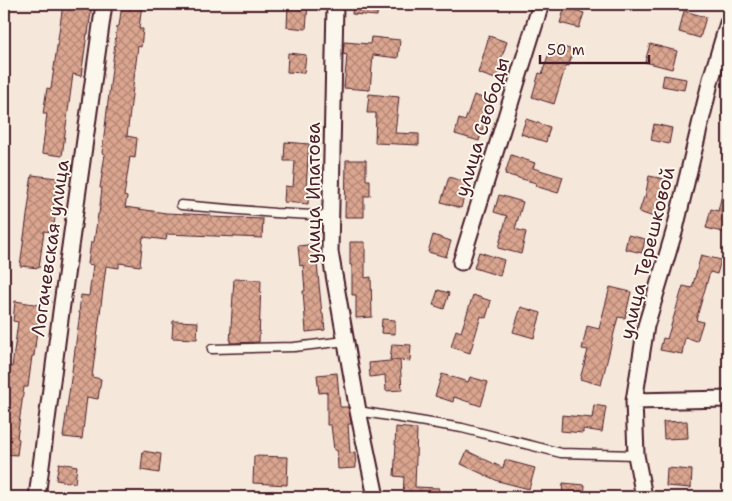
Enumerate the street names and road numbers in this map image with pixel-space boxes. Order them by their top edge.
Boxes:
street label: улица Свободы [449,54,515,200]
street label: улица Ипатова [301,122,326,264]
street label: Логачевская улица [25,158,75,338]
street label: улица Терешковой [613,164,681,342]

